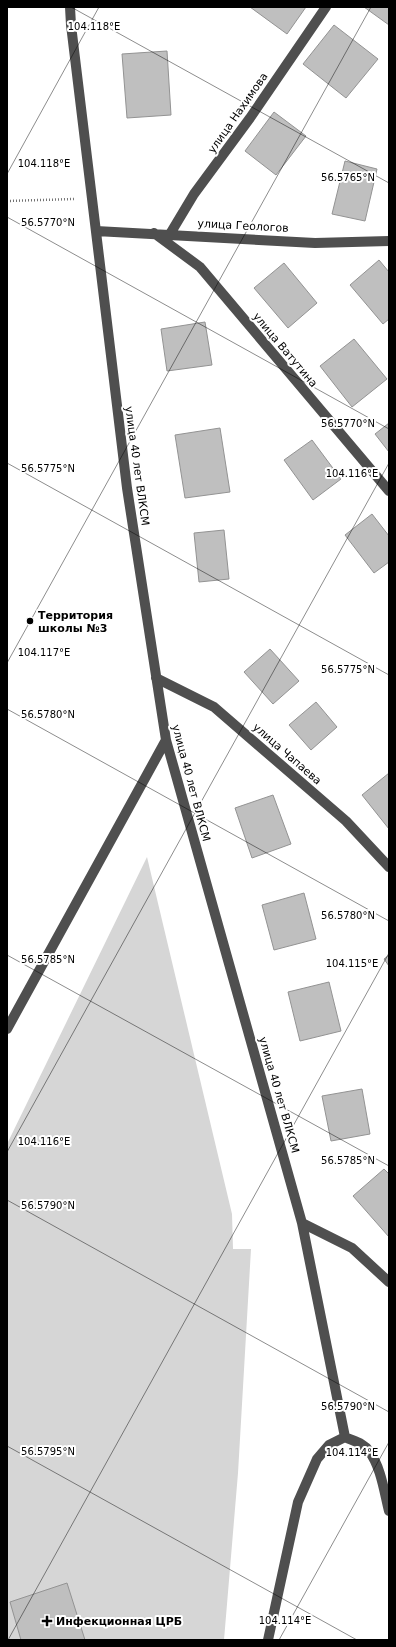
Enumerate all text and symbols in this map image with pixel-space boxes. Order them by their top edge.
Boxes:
text: 104.118°E [68,21,120,32]
street label: улица Нахимова [205,70,271,156]
text: 104.118°E [18,158,70,169]
text: 56.5765°N [321,172,375,183]
text: 56.5770°N [21,217,75,228]
street label: улица Геологов [197,217,289,235]
street label: улица Ватутина [250,310,320,390]
street label: улица 40 лет ВЛКСМ [122,405,152,527]
text: 56.5770°N [321,418,375,429]
text: 56.5775°N [21,463,75,474]
text: 104.116°E [326,468,378,479]
place label: Территория школы №3 [38,609,113,635]
marker: Территория школы №3 [25,616,35,626]
text: 104.117°E [18,647,70,658]
text: 56.5775°N [321,664,375,675]
text: 56.5780°N [21,709,75,720]
street label: улица Чапаева [250,721,324,787]
street label: улица 40 лет ВЛКСМ [169,723,213,843]
text: 56.5780°N [321,910,375,921]
text: 56.5785°N [21,954,75,965]
text: 104.115°E [326,958,378,969]
street label: улица 40 лет ВЛКСМ [256,1035,302,1155]
text: 104.116°E [18,1136,70,1147]
text: 56.5785°N [321,1155,375,1166]
text: 56.5790°N [21,1200,75,1211]
text: 56.5790°N [321,1401,375,1412]
text: 56.5795°N [21,1446,75,1457]
text: 104.114°E [326,1447,378,1458]
marker: Инфекционная ЦРБ [41,1615,53,1627]
place label: Инфекционная ЦРБ [56,1615,182,1628]
text: 104.114°E [259,1615,311,1626]

